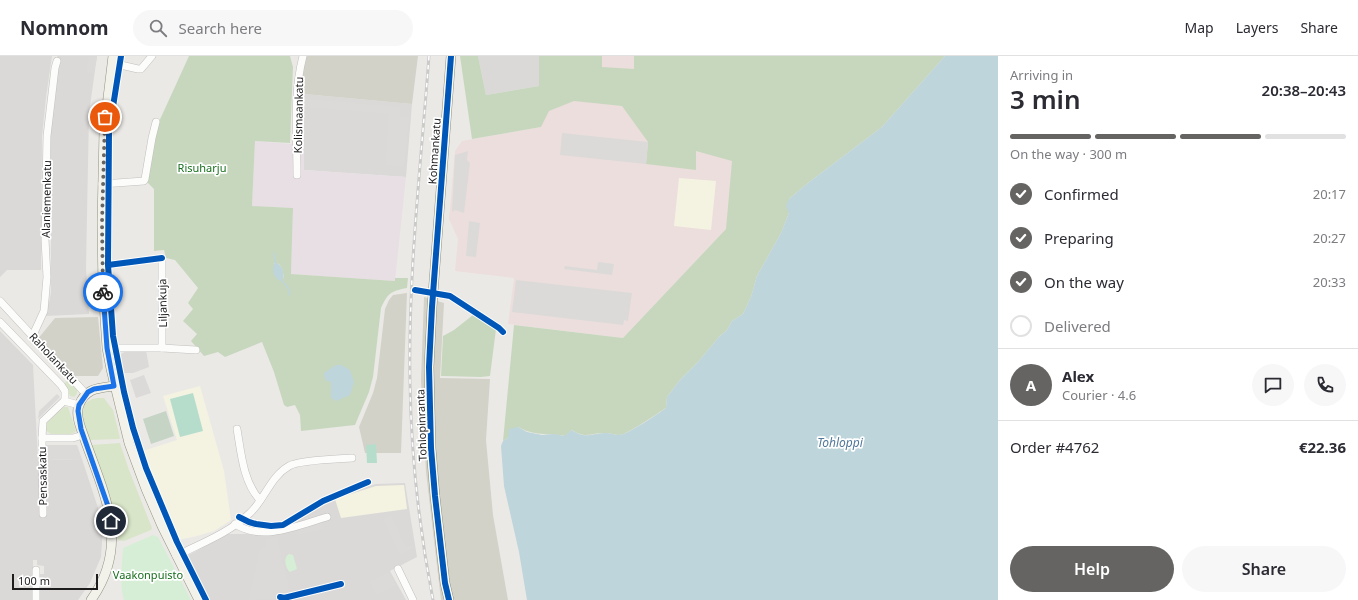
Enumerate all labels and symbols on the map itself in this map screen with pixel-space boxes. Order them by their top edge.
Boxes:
street label: Kolismaankatu [290,77,306,153]
pin [88,100,122,134]
street label: Kohmankatu [424,117,444,185]
street label: Alaniemenkatu [38,160,54,238]
park label: Risuharju [178,160,226,175]
courier [83,272,123,312]
street label: Liljankuja [154,278,170,328]
street label: Raholankatu [26,329,82,387]
street label: Tohlopinranta [412,389,430,461]
water label: Tohloppi [817,434,864,451]
street label: Pensaskatu [34,446,50,506]
pin [94,504,128,538]
park label: Vaakonpuisto [113,567,184,582]
scale bar [12,572,98,591]

